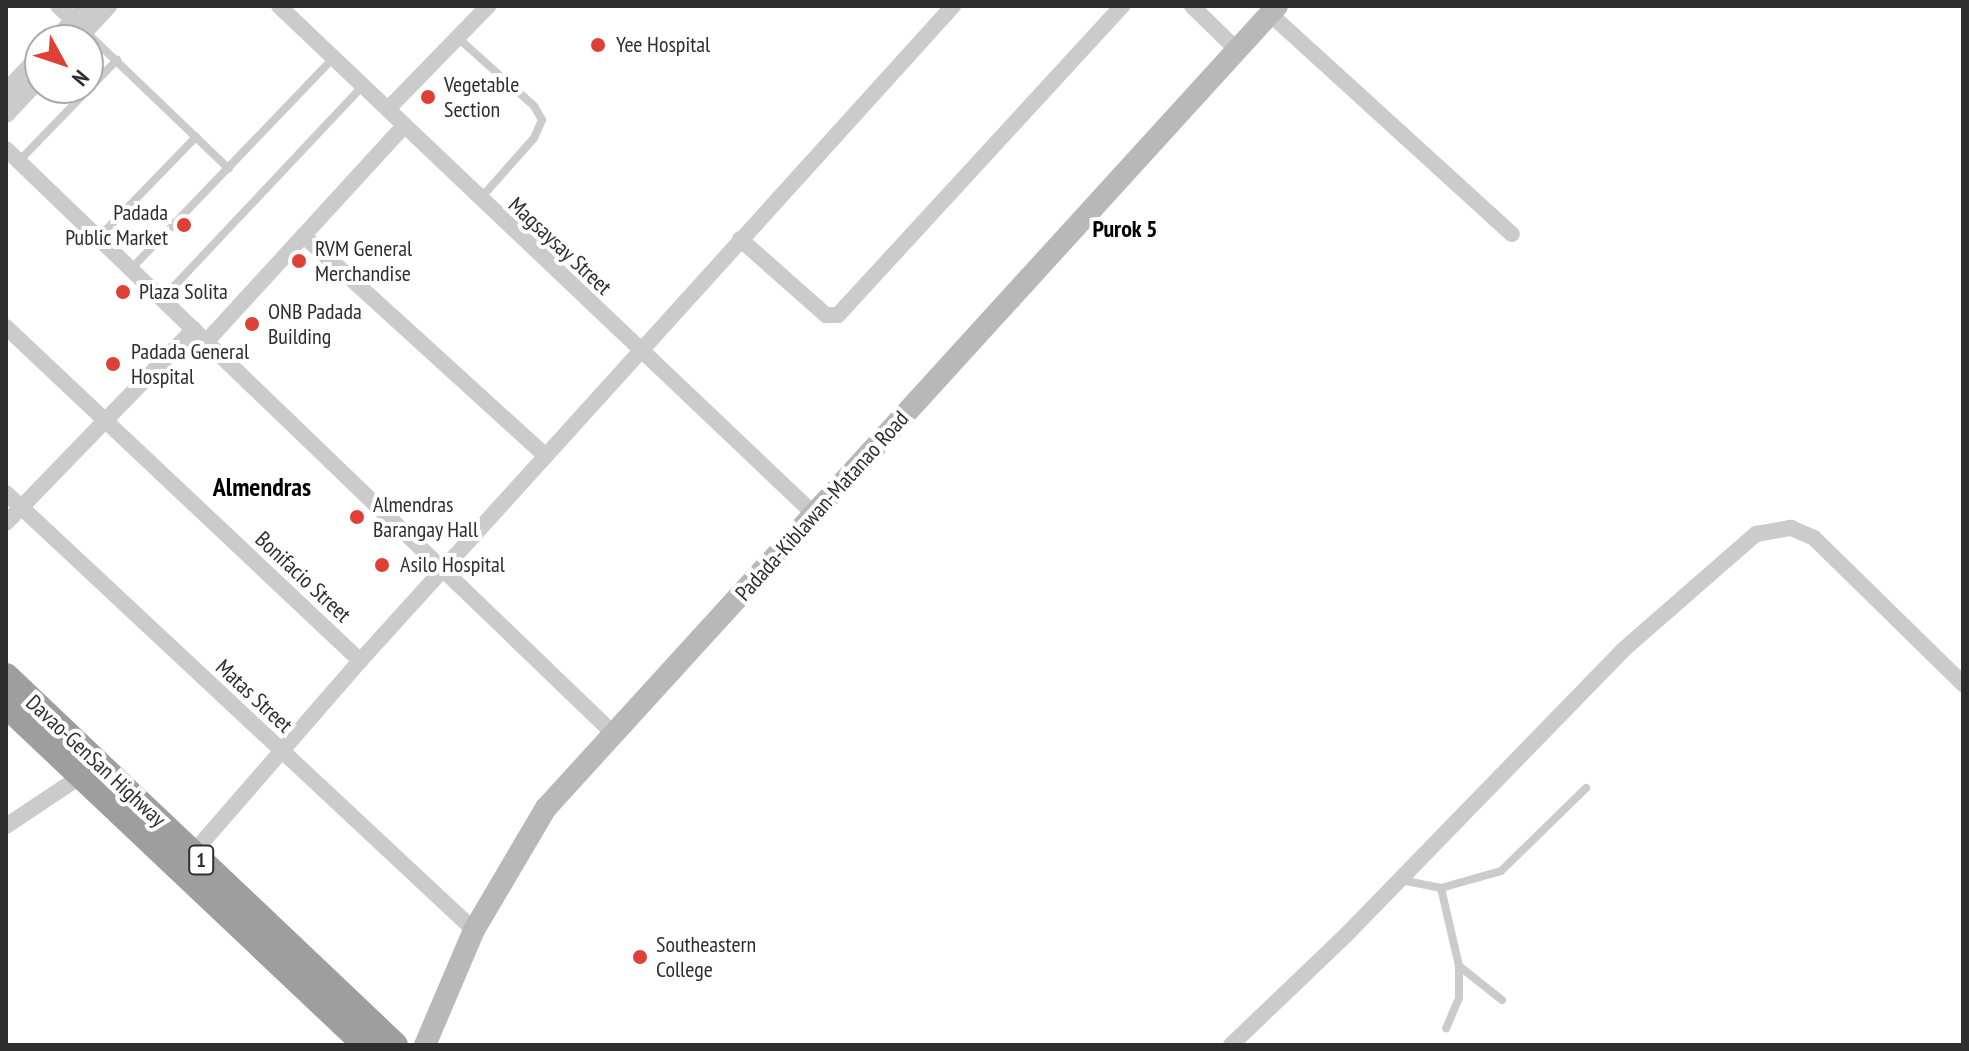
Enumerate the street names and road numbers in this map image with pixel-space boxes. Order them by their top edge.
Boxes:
street label: Magsaysay Street [503,191,617,301]
street label: Padada-Kiblawan-Matanao Road [730,406,914,606]
street label: Bonifacio Street [250,526,356,628]
street label: Matas Street [210,654,298,738]
street label: Davao-GenSan Highway [21,689,171,833]
road number: 1 [187,844,215,876]

